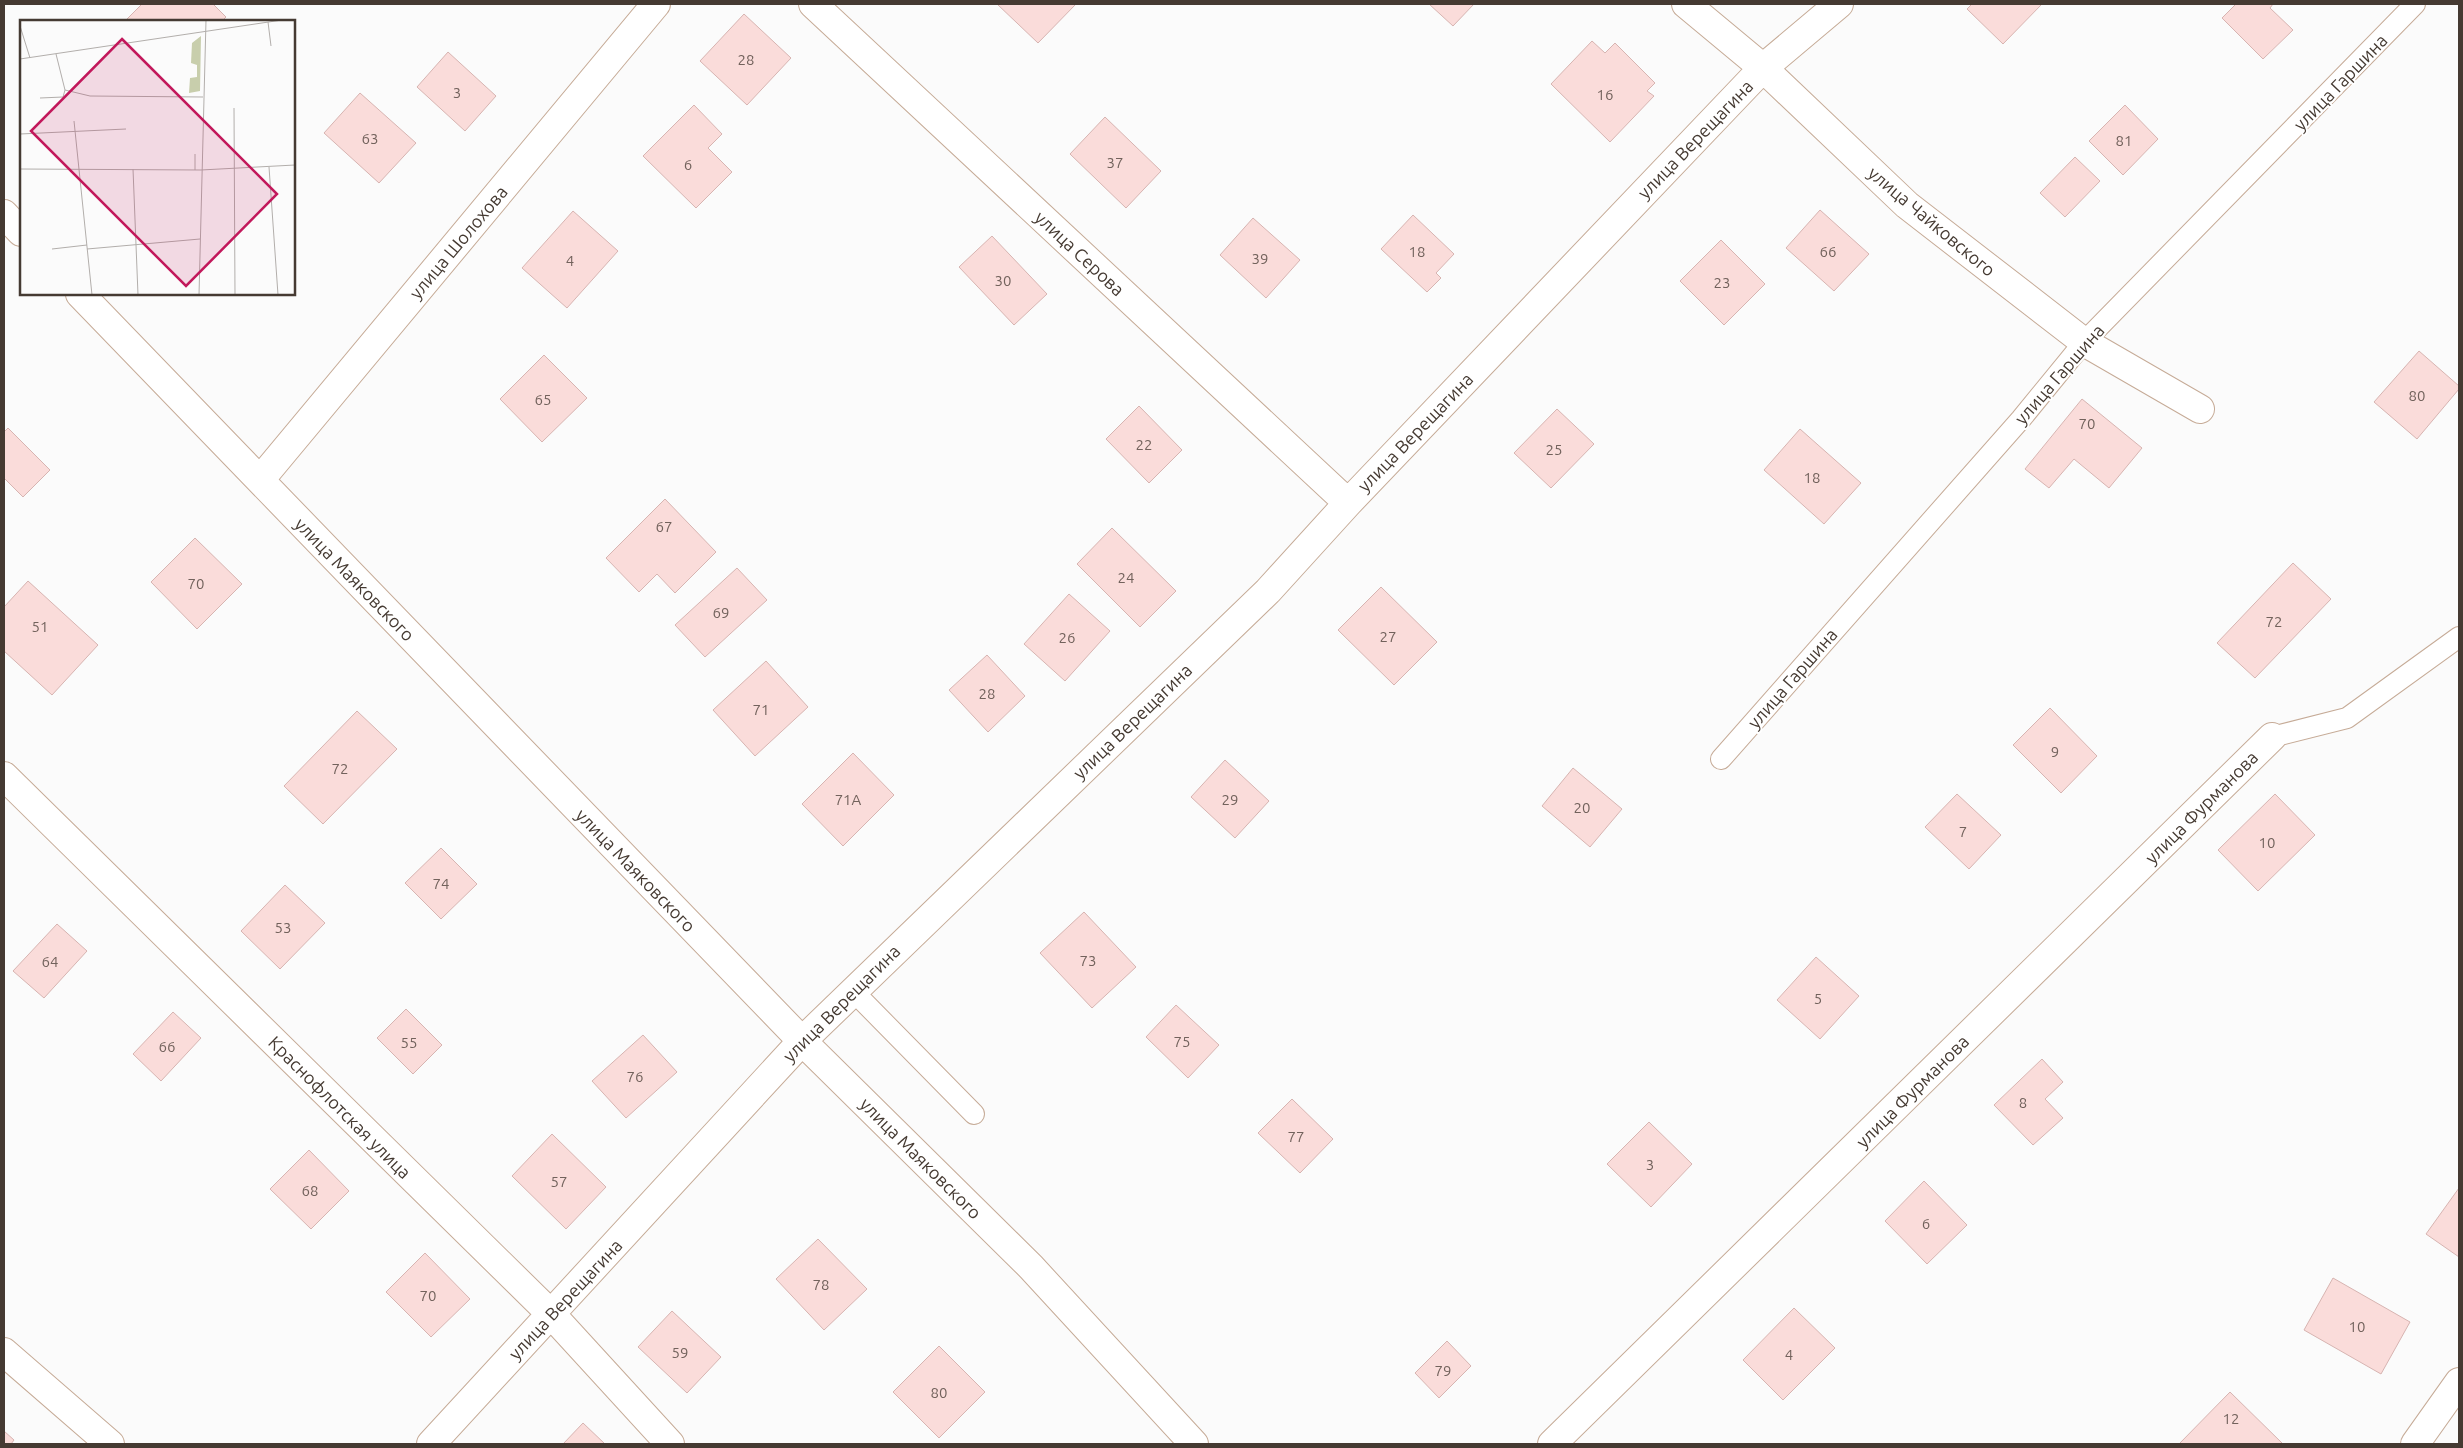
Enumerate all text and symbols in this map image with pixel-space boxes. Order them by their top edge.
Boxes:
inset map [20,20,295,295]
street label: улица Гаршина [2289,30,2391,134]
house number: 28 [738,51,754,68]
street label: улица Верещагина [1633,76,1757,202]
house number: 3 [453,84,461,101]
house number: 16 [1597,86,1613,103]
house number: 63 [362,130,378,147]
house number: 81 [2116,132,2132,149]
house number: 37 [1107,154,1123,171]
house number: 6 [684,156,692,173]
street label: улица Чайковского [1865,162,1999,280]
street label: улица Шолохова [405,182,511,302]
street label: улица Серова [1031,207,1129,299]
house number: 18 [1409,243,1425,260]
house number: 66 [1820,243,1836,260]
house number: 39 [1252,250,1268,267]
house number: 4 [566,252,574,269]
house number: 30 [995,272,1011,289]
house number: 23 [1714,274,1730,291]
street label: улица Гаршина [2010,320,2108,428]
street label: улица Верещагина [1353,369,1477,495]
house number: 80 [2409,387,2425,404]
house number: 65 [535,391,551,408]
house number: 70 [2079,415,2095,432]
house number: 22 [1136,436,1152,453]
house number: 25 [1546,441,1562,458]
house number: 18 [1804,469,1820,486]
street label: улица Маяковского [291,513,419,645]
house number: 67 [656,518,672,535]
house number: 24 [1118,569,1134,586]
house number: 70 [188,575,204,592]
house number: 69 [713,604,729,621]
house number: 72 [2266,613,2282,630]
house number: 51 [32,618,48,635]
street label: улица Гаршина [1743,624,1841,732]
house number: 27 [1380,628,1396,645]
house number: 26 [1059,629,1075,646]
street label: улица Верещагина [1069,659,1195,783]
house number: 28 [979,685,995,702]
house number: 71 [753,701,769,718]
house number: 9 [2051,743,2059,760]
street label: улица Фурманова [2141,747,2261,867]
house number: 72 [332,760,348,777]
house number: 71А [835,791,862,808]
house number: 29 [1222,791,1238,808]
house number: 20 [1574,799,1590,816]
street label: улица Маяковского [572,804,700,936]
house number: 7 [1959,823,1967,840]
house number: 10 [2259,834,2275,851]
house number: 74 [433,875,449,892]
house number: 53 [275,919,291,936]
street label: улица Верещагина [778,940,904,1066]
house number: 73 [1080,952,1096,969]
house number: 64 [42,953,58,970]
house number: 5 [1814,990,1822,1007]
street label: улица Фурманова [1852,1031,1972,1151]
street label: Краснофлотская улица [265,1032,415,1182]
house number: 75 [1174,1033,1190,1050]
house number: 55 [401,1034,417,1051]
house number: 66 [159,1038,175,1055]
house number: 76 [627,1068,643,1085]
street label: улица Маяковского [856,1093,986,1223]
house number: 8 [2019,1094,2027,1111]
house number: 77 [1288,1128,1304,1145]
house number: 3 [1646,1156,1654,1173]
house number: 57 [551,1173,567,1190]
house number: 68 [302,1182,318,1199]
house number: 6 [1922,1215,1930,1232]
street label: улица Верещагина [504,1235,626,1363]
house number: 78 [813,1276,829,1293]
house number: 70 [420,1287,436,1304]
house number: 10 [2349,1318,2365,1335]
house number: 59 [672,1344,688,1361]
house number: 4 [1785,1346,1793,1363]
house number: 79 [1435,1362,1451,1379]
house number: 80 [931,1384,947,1401]
house number: 12 [2223,1410,2239,1427]

